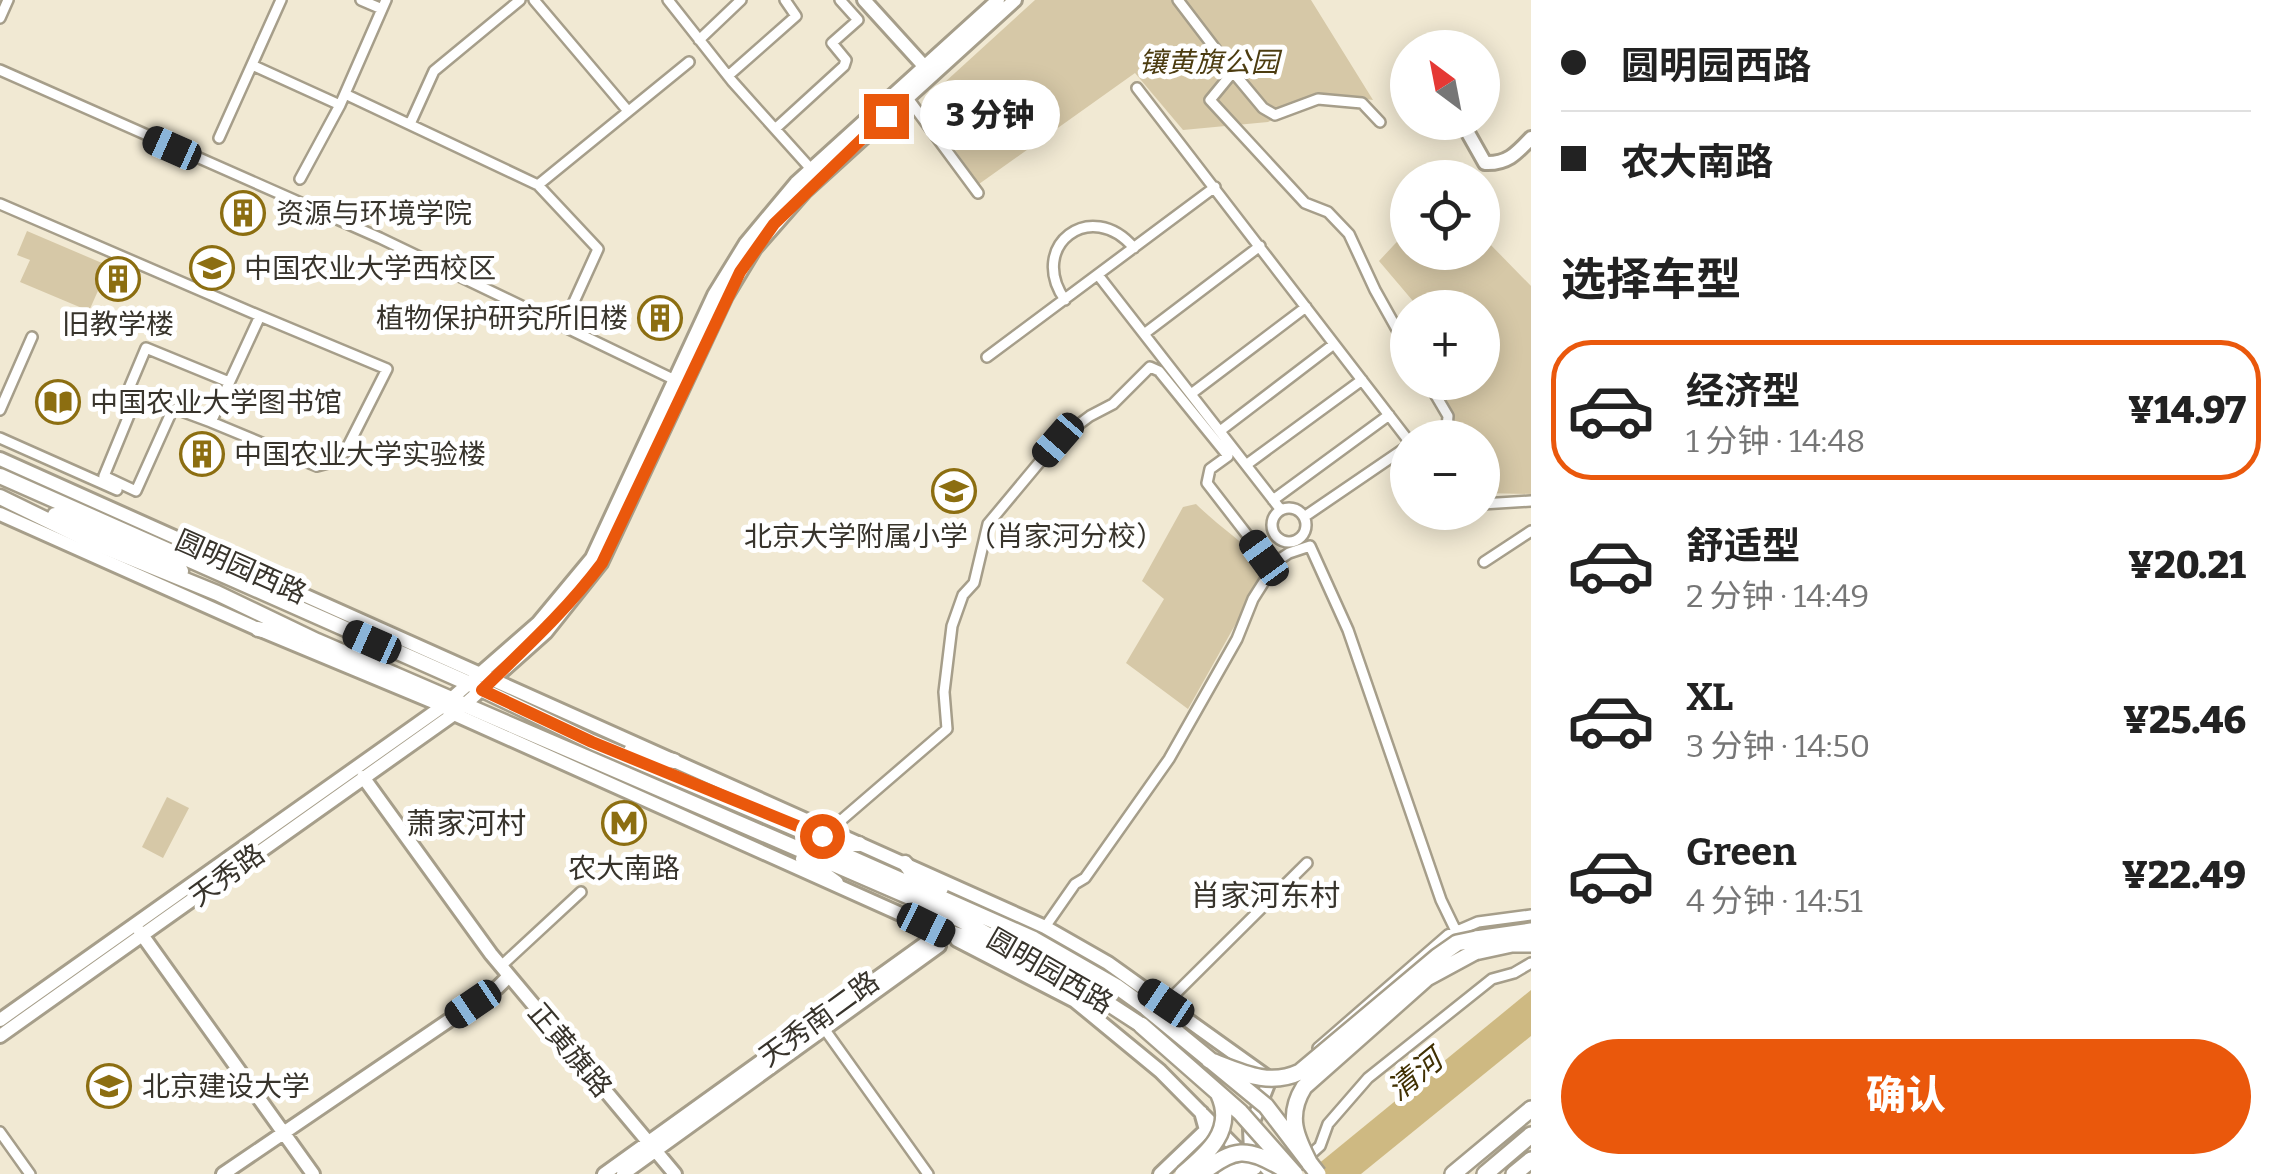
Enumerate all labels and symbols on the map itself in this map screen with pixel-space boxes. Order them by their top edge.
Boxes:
north arrow [1390,30,1500,140]
park label: 镶黄旗公园 [1139,46,1283,79]
callout: 3 分钟 [921,81,1061,151]
route end [864,94,909,139]
car [138,122,206,174]
building icon: 资源与环境学院 [220,190,266,236]
place label: 资源与环境学院 [276,197,472,230]
school or university icon: 中国农业大学西校区 [189,245,235,291]
place label: 中国农业大学西校区 [244,252,496,285]
building icon: 旧教学楼 [95,256,141,302]
building icon: 植物保护研究所旧楼 [637,295,683,341]
place label: 植物保护研究所旧楼 [376,302,628,335]
place label: 旧教学楼 [62,308,174,341]
library icon: 中国农业大学图书馆 [35,379,81,425]
place label: 中国农业大学图书馆 [90,386,342,419]
car [1027,408,1089,472]
building icon: 中国农业大学实验楼 [179,431,225,477]
place label: 中国农业大学实验楼 [234,438,486,471]
school or university icon: 北京大学附属小学（肖家河分校） [931,468,977,514]
place label: 北京大学附属小学（肖家河分校） [744,520,1164,553]
street label: 圆明园西路 [170,523,312,611]
car [1234,525,1294,591]
car [338,616,406,668]
metro station icon: 农大南路 [601,800,647,846]
district label: 萧家河村 [406,806,526,842]
route start [800,814,845,859]
street label: 天秀路 [183,837,271,913]
place label: 农大南路 [568,852,680,885]
district label: 肖家河东村 [1190,878,1340,914]
car [892,898,960,952]
street label: 圆明园西路 [981,922,1119,1020]
street label: 天秀南二路 [753,965,885,1073]
car [1133,974,1199,1032]
car [440,975,506,1033]
street label: 正黄旗路 [521,996,619,1104]
water label: 清河 [1380,1039,1454,1108]
school or university icon: 北京建设大学 [86,1063,132,1109]
place label: 北京建设大学 [142,1070,310,1103]

